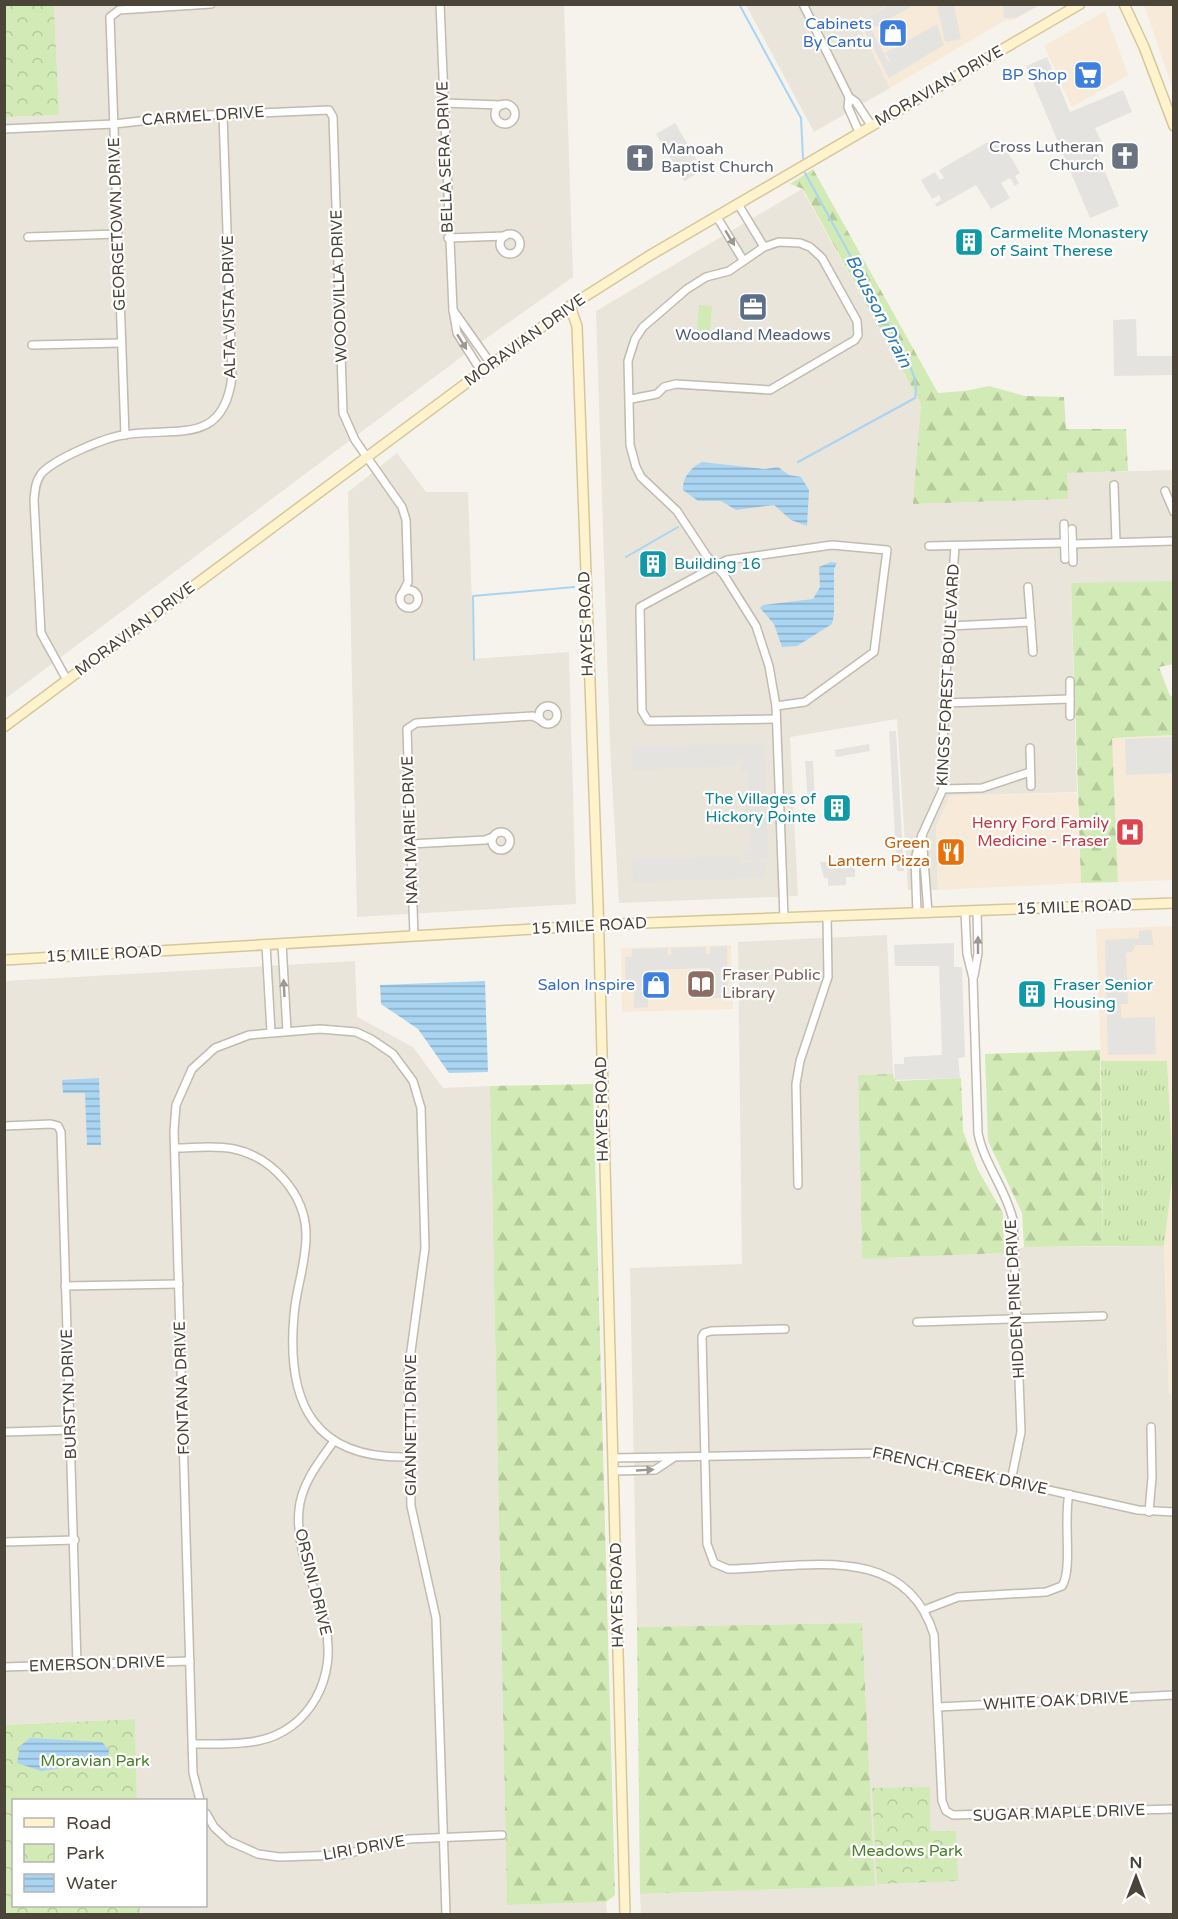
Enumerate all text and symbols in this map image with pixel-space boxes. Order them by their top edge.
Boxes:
place label: Cabinets By Cantu [803,14,872,52]
shop icon: Cabinets By Cantu [877,17,909,49]
street label: MORAVIAN DRIVE [871,41,1007,131]
supermarket icon: BP Shop [1072,59,1104,91]
place label: BP Shop [1002,65,1067,85]
street label: BELLA SERA DRIVE [432,81,458,233]
street label: CARMEL DRIVE [141,102,265,130]
street label: GEORGETOWN DRIVE [104,137,130,311]
place label: Cross Lutheran Church [989,137,1104,175]
place label: Manoah Baptist Church [661,139,774,177]
church icon: Cross Lutheran Church [1109,140,1141,172]
church icon: Manoah Baptist Church [624,142,656,174]
street label: WOODVILLA DRIVE [326,209,352,363]
place label: Carmelite Monastery of Saint Therese [990,223,1149,261]
building icon: Carmelite Monastery of Saint Therese [953,226,985,258]
one-way arrow [725,230,736,246]
street label: ALTA VISTA DRIVE [218,235,240,379]
water label: Bousson Drain [841,251,917,372]
street label: MORAVIAN DRIVE [460,289,590,391]
office icon: Woodland Meadows [737,291,769,323]
place label: Woodland Meadows [675,325,831,345]
one-way arrow [457,334,468,350]
building icon: Building 16 [637,548,669,580]
place label: Building 16 [674,554,761,574]
street label: KINGS FOREST BOULEVARD [932,563,964,787]
street label: HAYES ROAD [574,571,598,677]
street label: MORAVIAN DRIVE [71,577,199,681]
street label: NAN MARIE DRIVE [397,755,423,905]
place label: The Villages of Hickory Pointe [705,789,817,827]
building icon: The Villages of Hickory Pointe [821,792,853,824]
place label: Henry Ford Family Medicine - Fraser [972,813,1110,851]
hospital icon: Henry Ford Family Medicine - Fraser [1114,816,1146,848]
place label: Green Lantern Pizza [828,833,930,871]
restaurant icon: Green Lantern Pizza [935,836,967,868]
street label: 15 MILE ROAD [1016,895,1132,919]
street label: 15 MILE ROAD [531,913,647,939]
one-way arrow [973,935,983,954]
street label: 15 MILE ROAD [46,941,162,967]
place label: Fraser Public Library [722,965,820,1003]
library icon: Fraser Public Library [685,968,717,1000]
shop icon: Salon Inspire [640,969,672,1001]
place label: Salon Inspire [538,975,635,995]
place label: Fraser Senior Housing [1053,975,1154,1013]
one-way arrow [280,978,289,997]
building icon: Fraser Senior Housing [1016,978,1048,1010]
street label: HAYES ROAD [591,1056,613,1162]
street label: HIDDEN PINE DRIVE [1001,1219,1029,1379]
street label: FONTANA DRIVE [170,1321,194,1455]
street label: BURSTYN DRIVE [57,1328,81,1460]
street label: GIANNETTI DRIVE [401,1354,421,1496]
street label: FRENCH CREEK DRIVE [871,1443,1049,1499]
one-way arrow [636,1465,655,1474]
street label: ORSINI DRIVE [290,1526,336,1638]
street label: HAYES ROAD [606,1542,628,1648]
street label: EMERSON DRIVE [28,1652,166,1676]
street label: WHITE OAK DRIVE [983,1687,1129,1715]
park label: Moravian Park [40,1751,150,1771]
legend [12,1799,207,1907]
street label: SUGAR MAPLE DRIVE [972,1800,1146,1826]
text: Road [66,1812,111,1834]
street label: LIRI DRIVE [321,1831,407,1865]
park label: Meadows Park [851,1841,963,1861]
text: Park [66,1842,105,1864]
north arrow [1106,1847,1166,1907]
text: N [1130,1853,1142,1873]
text: Water [66,1872,117,1894]

